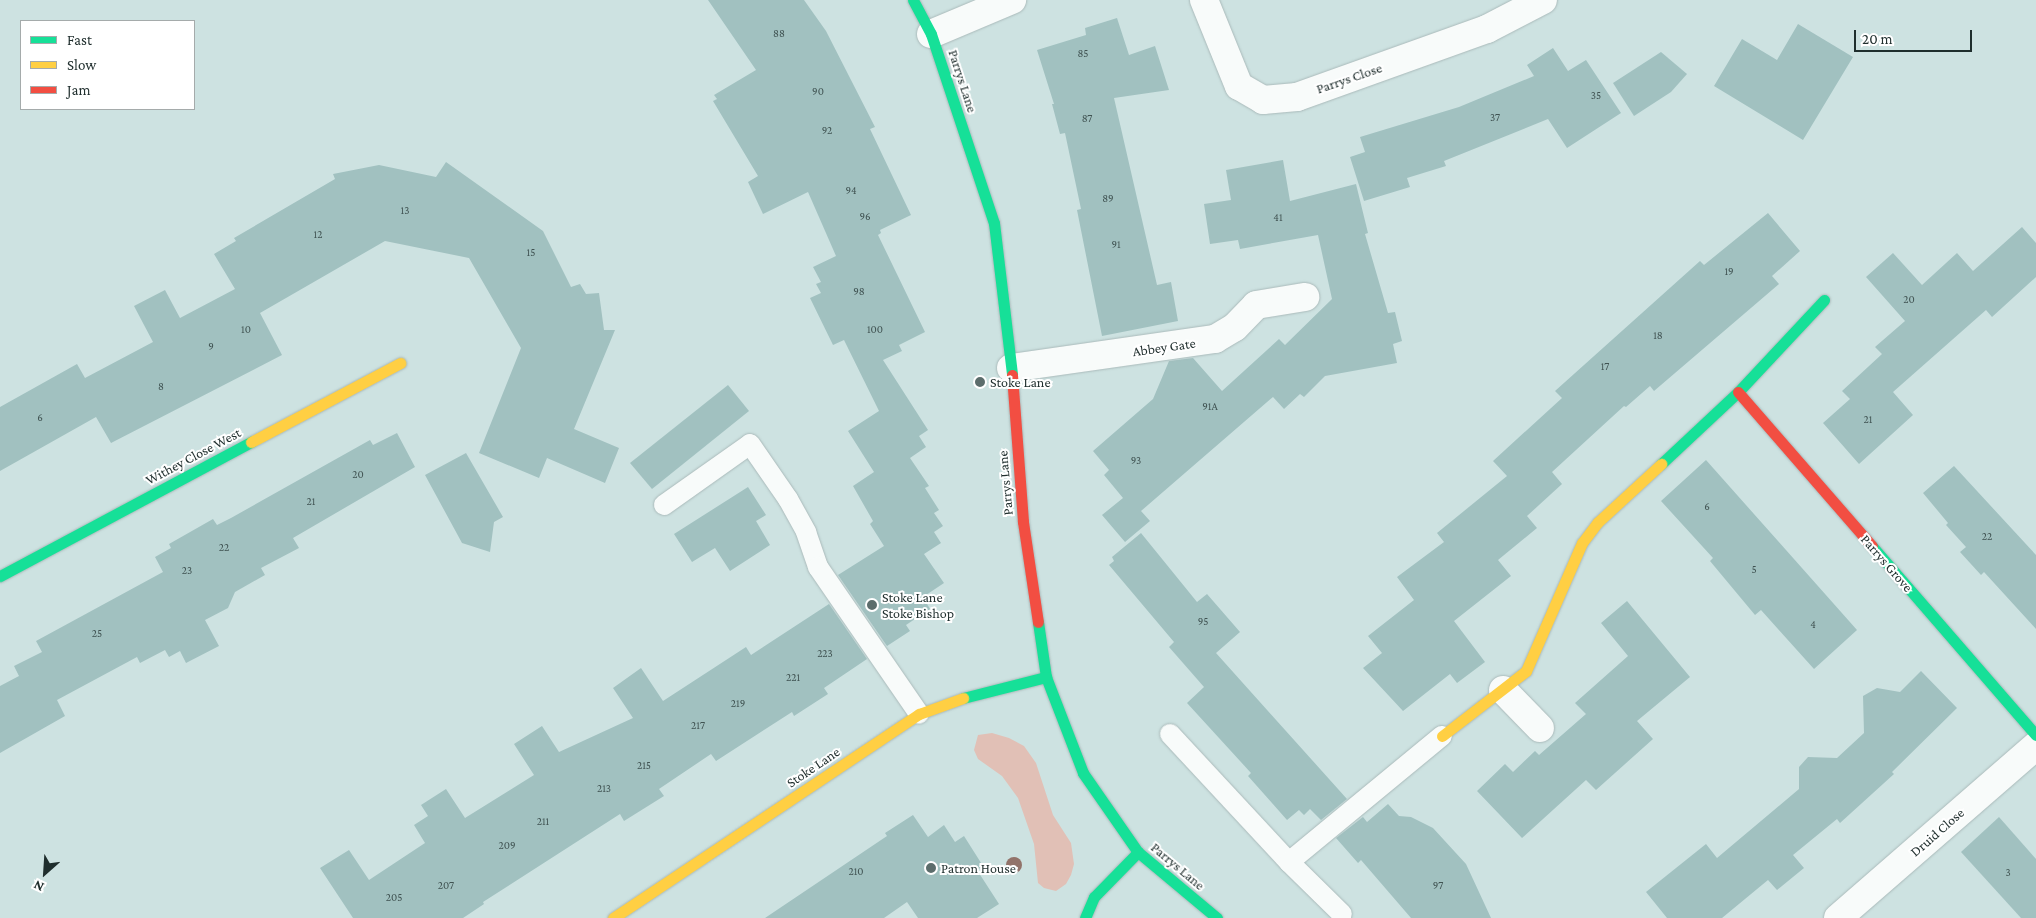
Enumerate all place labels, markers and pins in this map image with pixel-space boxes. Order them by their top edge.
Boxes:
place label: Stoke Lane [990,374,1051,390]
marker: Stoke Lane [974,376,986,388]
place label: Stoke Lane Stoke Bishop [882,589,954,622]
marker: Stoke Lane Stoke Bishop [866,599,878,611]
place label: Patron House [941,860,1016,876]
marker: Patron House [925,862,937,874]

